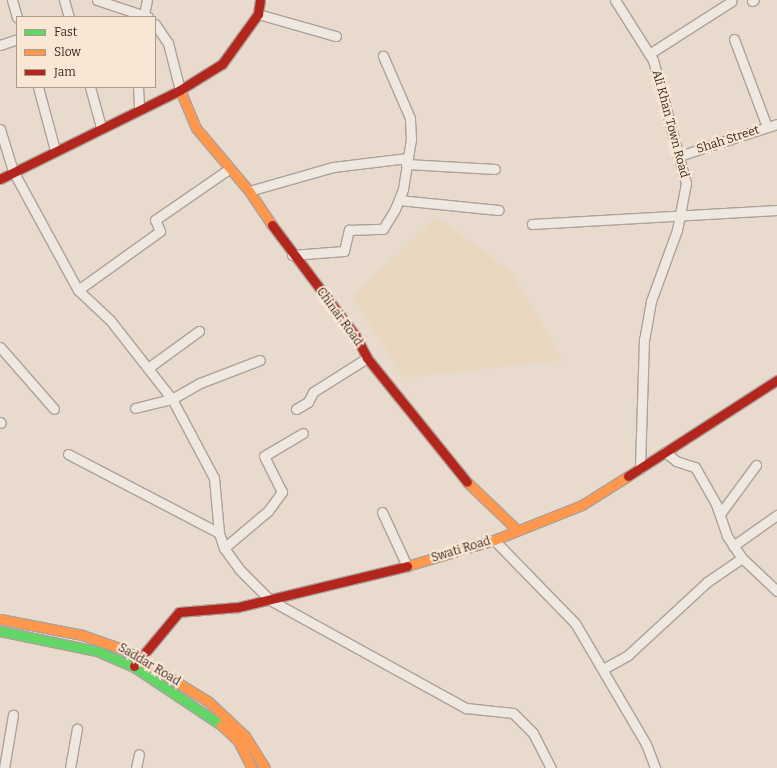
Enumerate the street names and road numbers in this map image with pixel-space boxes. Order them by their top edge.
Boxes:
street label: Ali Khan Town Road [649,68,691,180]
street label: Shah Street [695,123,761,157]
street label: Chinar Road [313,285,365,349]
street label: Swati Road [430,534,492,566]
street label: Saddar Road [115,641,183,689]

